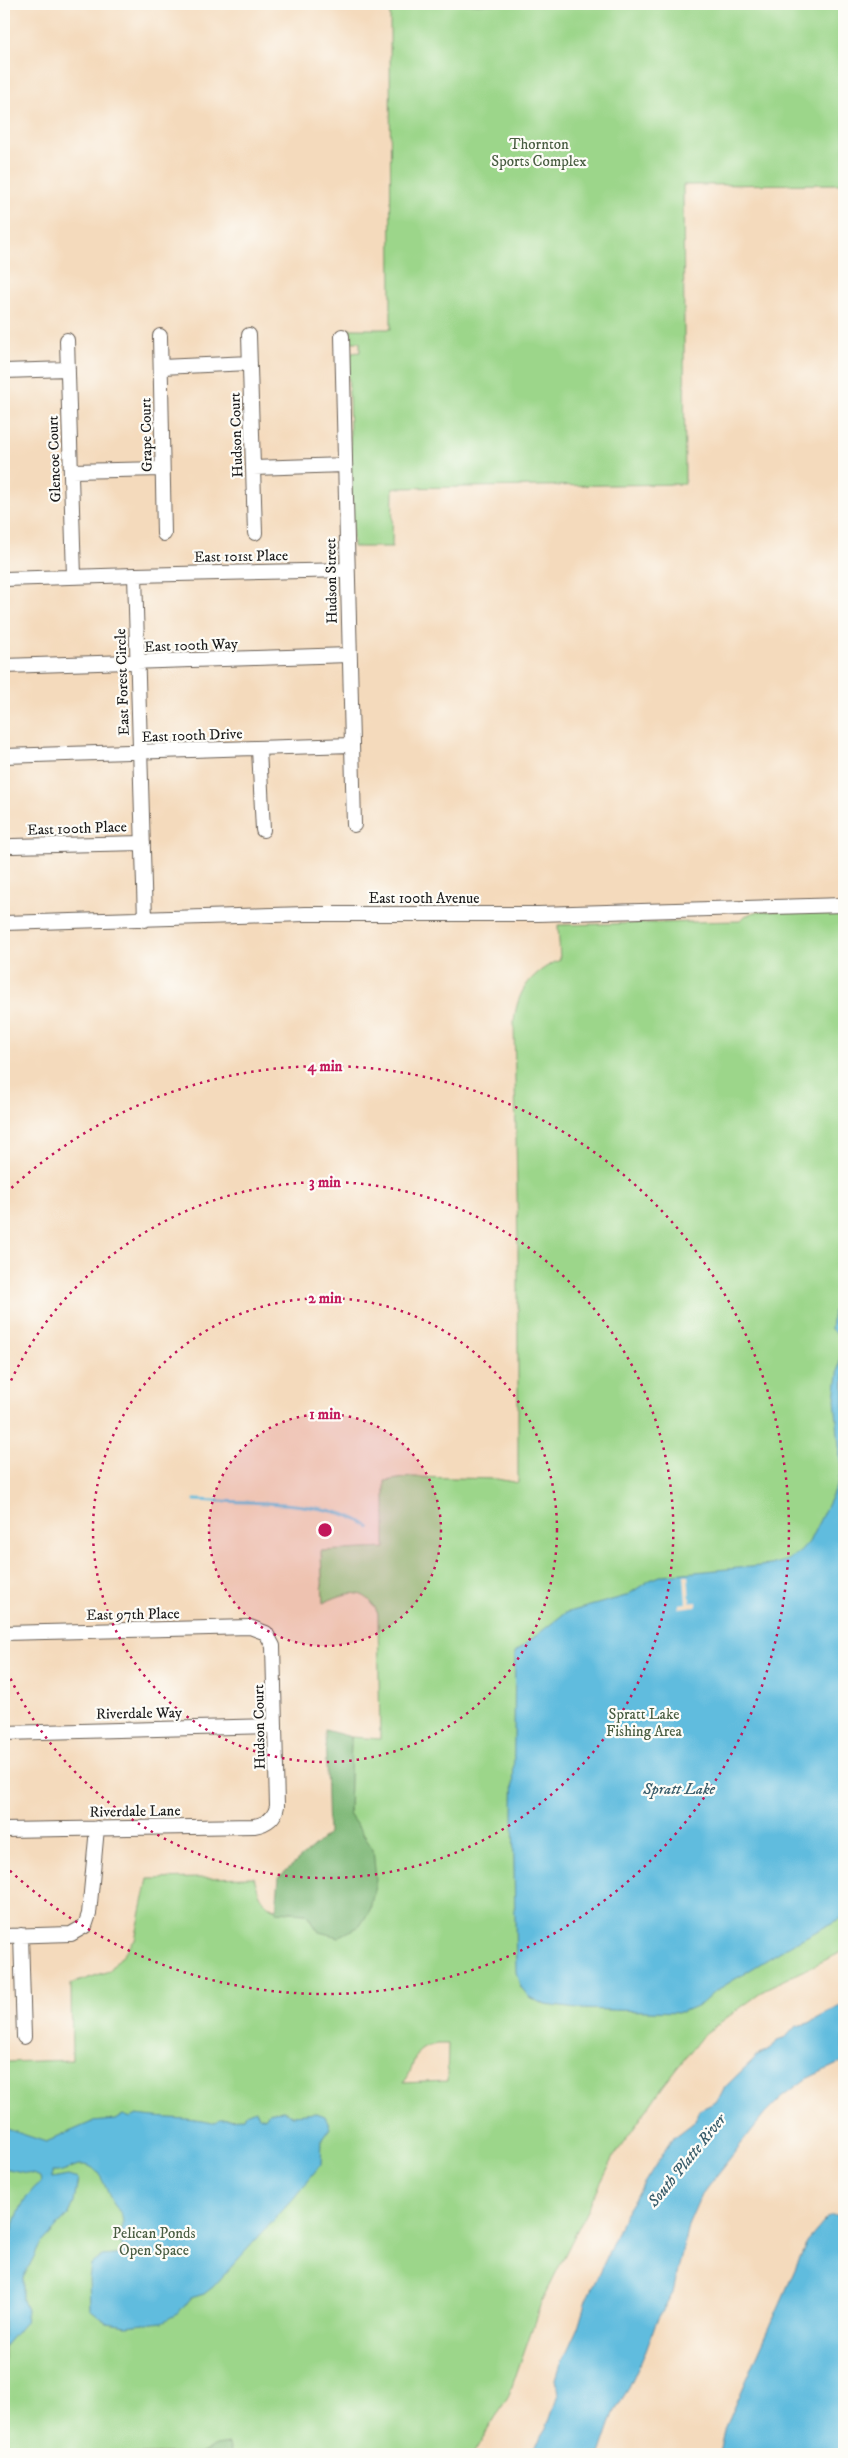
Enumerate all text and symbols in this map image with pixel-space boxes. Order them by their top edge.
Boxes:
park label: Thornton Sports Complex [491,135,587,171]
street label: Hudson Court [226,392,247,478]
street label: Grape Court [136,397,157,472]
street label: Glencoe Court [43,415,66,503]
street label: Hudson Street [321,538,342,624]
street label: East 101st Place [194,546,288,567]
street label: East Forest Circle [111,628,134,736]
street label: East 100th Way [144,634,239,657]
street label: East 100th Drive [141,724,243,747]
street label: East 100th Place [27,817,127,840]
street label: East 100th Avenue [369,889,479,908]
text: 4 min [307,1057,343,1076]
text: 3 min [309,1173,341,1192]
text: 2 min [308,1289,342,1308]
text: 1 min [309,1405,341,1424]
centre of rings [316,1521,334,1539]
street label: East 97th Place [86,1604,180,1625]
street label: Hudson Court [249,1684,270,1770]
street label: Riverdale Way [96,1703,183,1724]
park label: Spratt Lake Fishing Area [606,1705,683,1741]
water label: Spratt Lake [642,1779,716,1799]
street label: Riverdale Lane [89,1801,181,1822]
water label: South Platte River [643,2109,731,2212]
park label: Pelican Ponds Open Space [113,2224,195,2260]

